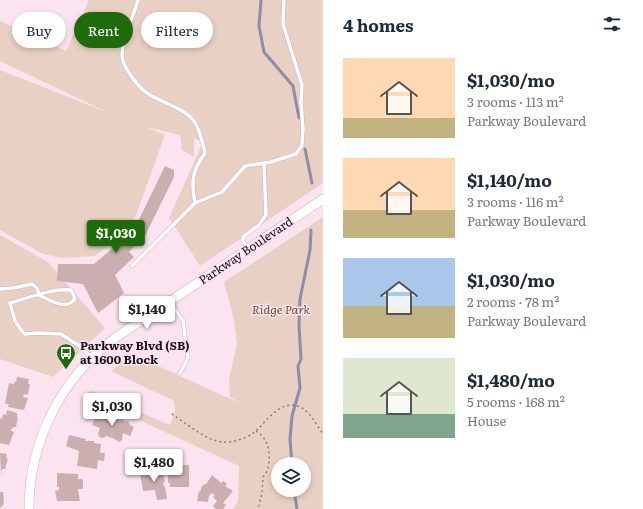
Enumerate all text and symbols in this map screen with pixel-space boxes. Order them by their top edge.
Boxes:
chip: Buy [12,12,66,48]
chip: Rent [74,12,133,48]
chip: Filters [141,12,213,48]
text: 4 homes [343,12,414,37]
icon: filters [601,13,623,35]
text: $1,030/mo [467,67,555,92]
icon: home [375,74,423,122]
text: 3 rooms · 113 m² [467,92,564,111]
text: Parkway Boulevard [467,111,586,130]
text: $1,140/mo [467,167,552,192]
icon: home [375,174,423,222]
text: 3 rooms · 116 m² [467,192,564,211]
text: Parkway Boulevard [467,211,586,230]
street label: Parkway Boulevard [195,212,297,288]
pin: $1,030 [83,220,149,254]
text: $1,030 [96,223,136,242]
text: $1,030/mo [467,267,555,292]
icon: home [375,274,423,322]
text: 2 rooms · 78 m² [467,292,559,311]
pin: $1,140 [114,296,180,330]
text: $1,140 [128,299,166,318]
park label: Ridge Park [252,300,311,318]
text: Parkway Boulevard [467,311,586,330]
place label: Parkway Blvd (SB) at 1600 Block [80,336,190,368]
bus stop icon: Parkway Blvd (SB) at 1600 Block [55,342,77,370]
text: $1,480/mo [467,367,555,392]
icon: home [375,374,423,422]
text: 5 rooms · 168 m² [467,392,565,411]
pin: $1,030 [79,393,145,427]
text: $1,030 [92,396,132,415]
text: House [467,411,506,430]
pin: $1,480 [121,449,187,483]
text: $1,480 [134,452,174,471]
map controls [271,457,311,497]
button: layers [271,457,311,497]

